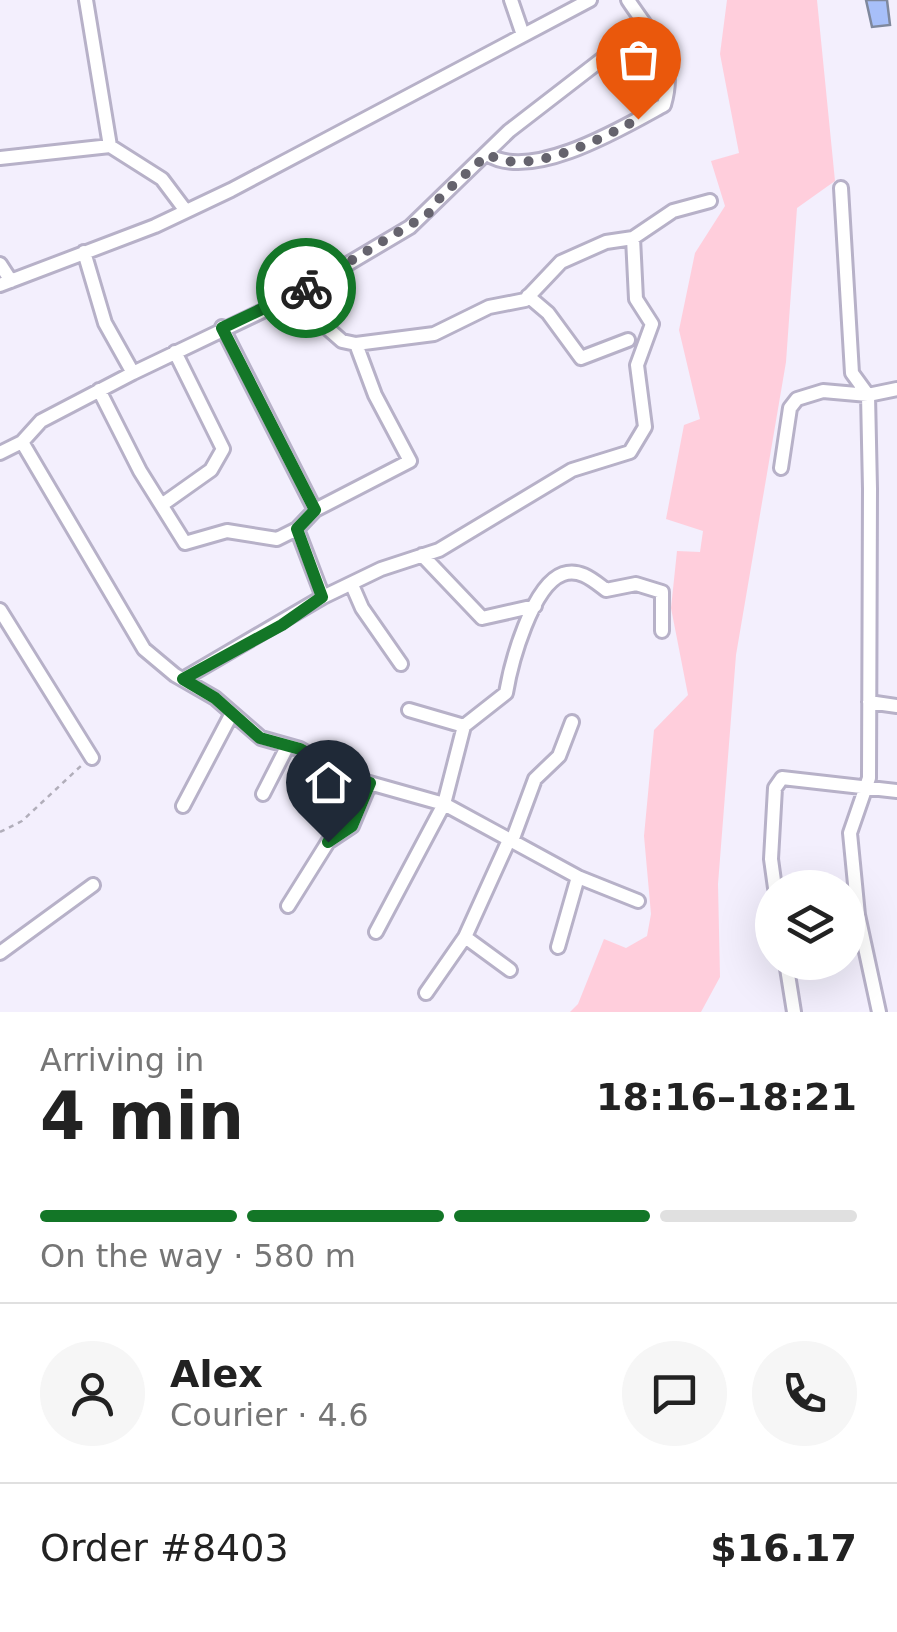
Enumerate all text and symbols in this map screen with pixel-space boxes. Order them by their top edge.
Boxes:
pin [596,17,681,120]
icon: bag [611,32,666,87]
courier [256,238,356,338]
icon: bike [279,261,334,316]
pin [286,740,371,843]
icon: home [301,755,356,810]
map controls [755,870,865,980]
button: layers [755,870,865,980]
text: Arriving in [40,1041,204,1079]
text: 18:16–18:21 [596,1075,857,1119]
text: 4 min [40,1079,244,1154]
text: On the way · 580 m [40,1237,356,1275]
button: person [40,1341,145,1446]
button: chat [622,1341,727,1446]
button: phone [752,1341,857,1446]
text: Alex [170,1352,263,1396]
text: Courier · 4.6 [170,1396,369,1434]
text: Order #8403 [40,1526,289,1570]
text: $16.17 [710,1526,857,1570]

